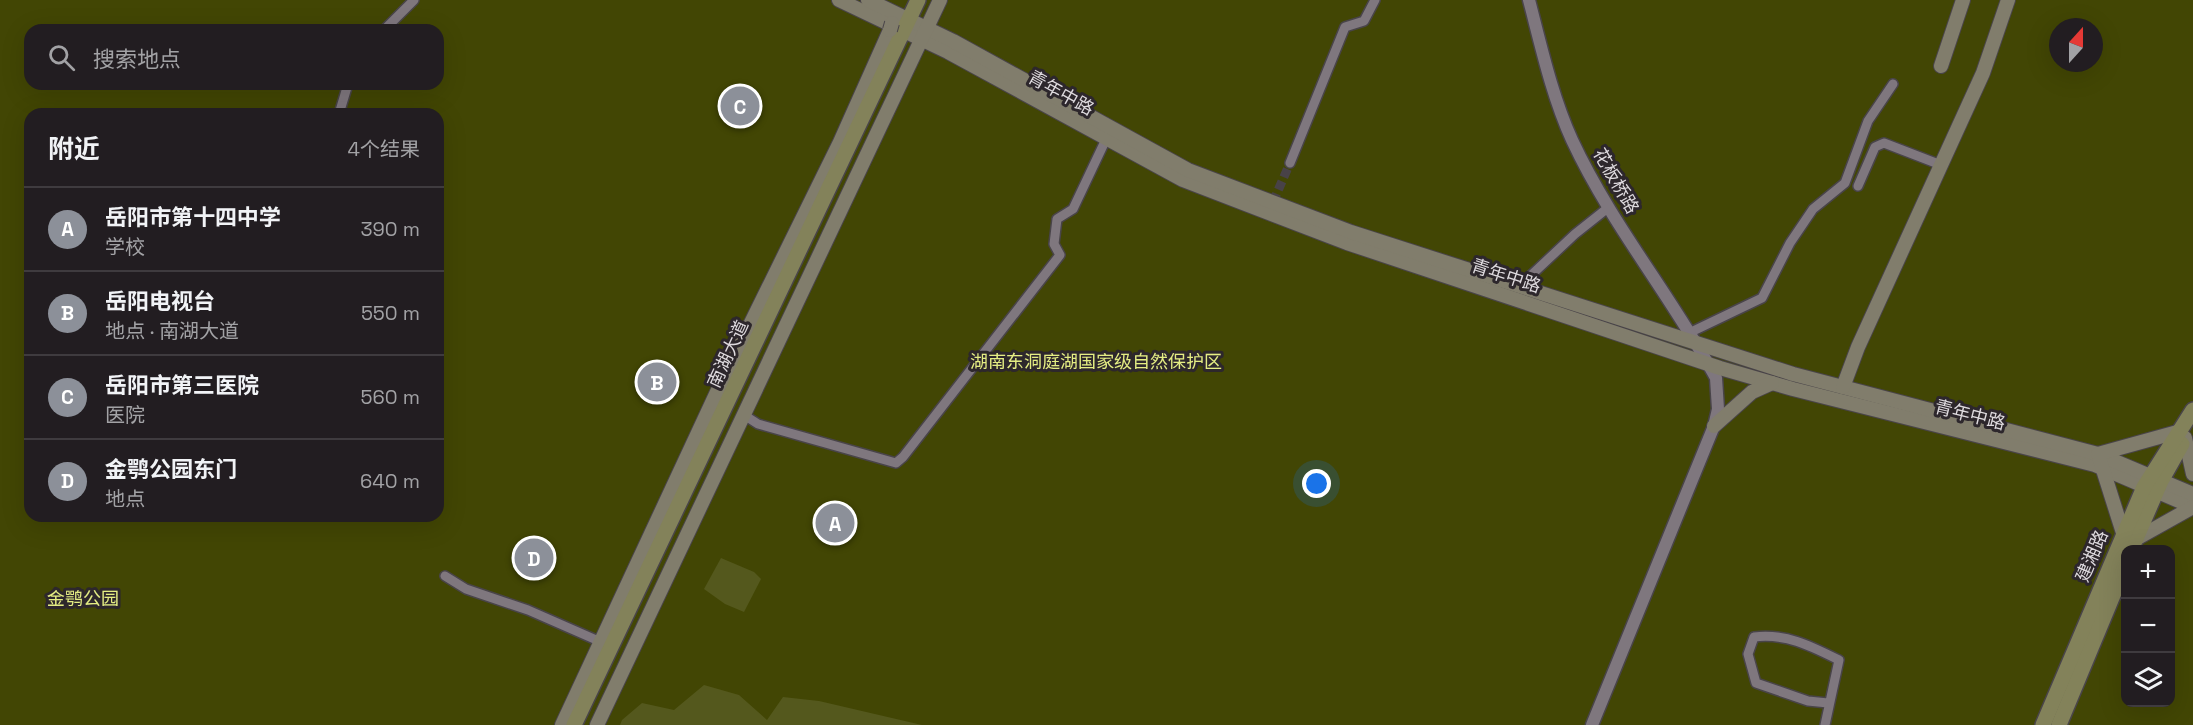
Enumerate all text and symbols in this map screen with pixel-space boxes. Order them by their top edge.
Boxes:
north arrow [2049,18,2103,72]
search box [24,24,444,90]
icon: search [45,41,78,74]
text: 搜索地点 [93,45,181,73]
street label: 青年中路 [1024,65,1098,120]
pin: C [720,84,760,128]
text: 附近 [48,132,100,166]
text: 4个结果 [348,136,420,162]
street label: 花板桥路 [1588,144,1644,218]
text: 岳阳市第十四中学 [105,203,281,231]
text: A [61,216,74,242]
text: 390 m [361,216,420,242]
text: 学校 [105,234,145,260]
street label: 青年中路 [1468,253,1544,298]
text: 岳阳电视台 [105,287,215,315]
text: B [61,300,74,326]
text: 550 m [361,300,420,326]
street label: 南湖大道 [702,316,753,391]
text: 地点 · 南湖大道 [105,318,239,344]
park label: 湖南东洞庭湖国家级自然保护区 [970,350,1222,373]
pin: B [638,360,676,404]
text: 岳阳市第三医院 [105,371,259,399]
text: C [61,384,74,410]
text: 560 m [361,384,420,410]
street label: 青年中路 [1932,395,2008,434]
text: 医院 [105,402,145,428]
text: 金鹗公园东门 [105,455,237,483]
text: D [61,468,74,494]
text: 640 m [360,468,420,494]
your location [1302,469,1331,498]
text: 地点 [105,486,145,512]
pin: A [816,500,854,546]
street label: 建湘路 [2070,526,2113,585]
pin: D [514,536,554,580]
map controls [2121,545,2175,707]
button: + [2121,545,2175,599]
park label: 金鹗公园 [47,587,119,610]
button: − [2121,599,2175,653]
button: layers [2121,653,2175,707]

